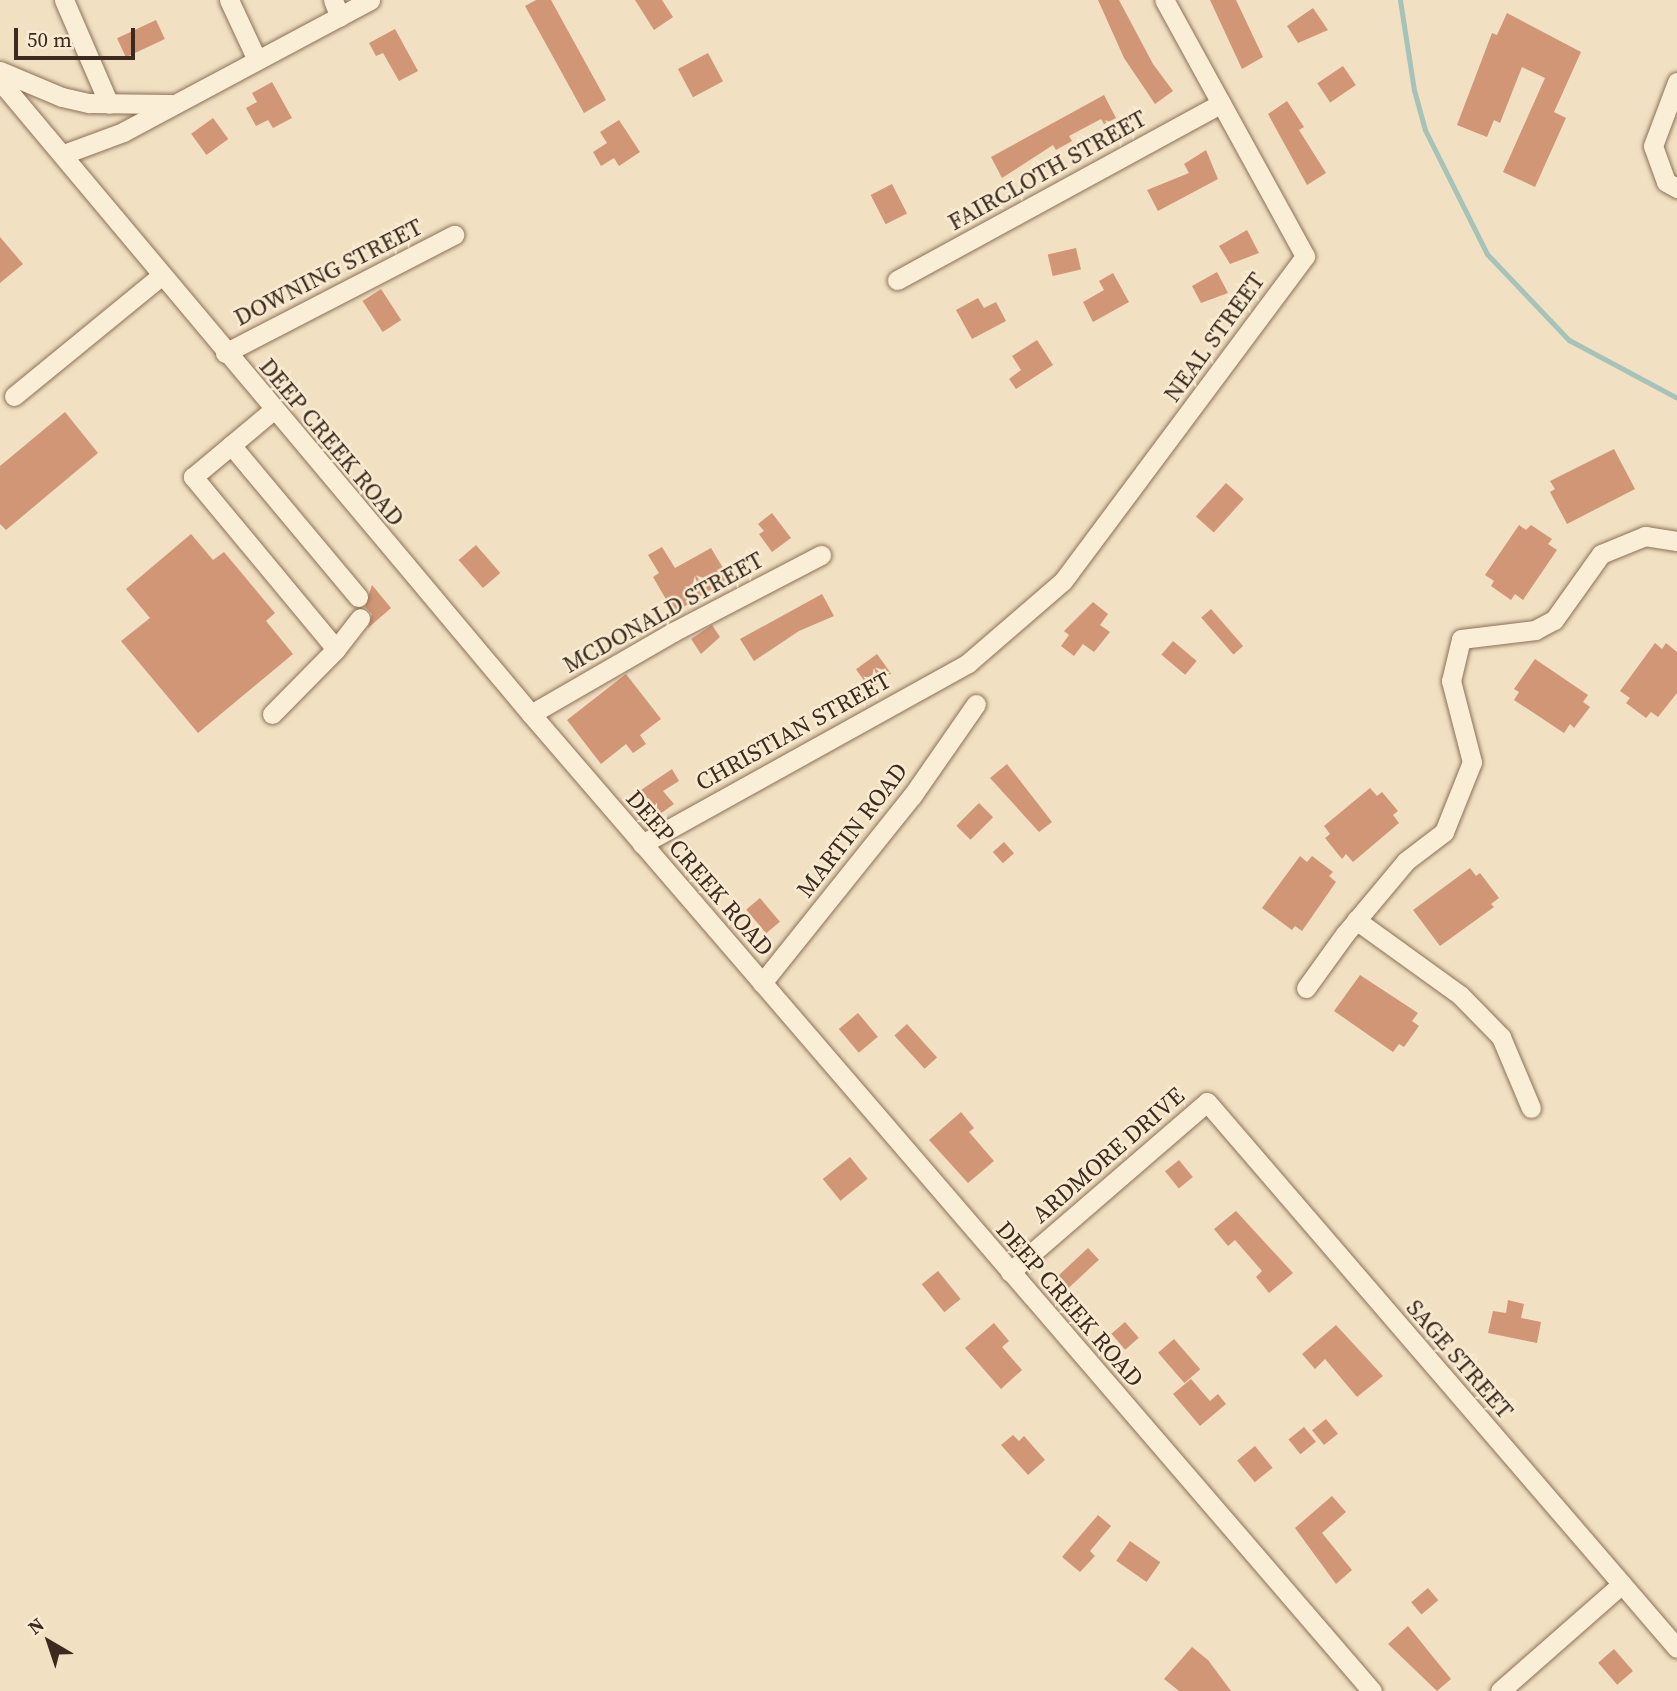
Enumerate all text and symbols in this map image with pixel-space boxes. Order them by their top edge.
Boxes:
scale bar [18,14,138,58]
text: 50 m [27,25,72,54]
street label: FAIRCLOTH STREET [943,104,1151,236]
street label: DOWNING STREET [229,212,427,332]
street label: NEAL STREET [1157,267,1271,407]
street label: DEEP CREEK ROAD [253,352,411,532]
street label: MCDONALD STREET [558,545,768,679]
street label: CHRISTIAN STREET [690,665,896,797]
street label: MARTIN ROAD [791,757,913,903]
street label: DEEP CREEK ROAD [620,784,780,962]
street label: ARDMORE DRIVE [1026,1081,1190,1229]
street label: DEEP CREEK ROAD [990,1215,1150,1393]
street label: SAGE STREET [1400,1293,1520,1425]
north arrow [14,1607,84,1677]
text: N [22,1611,49,1640]

